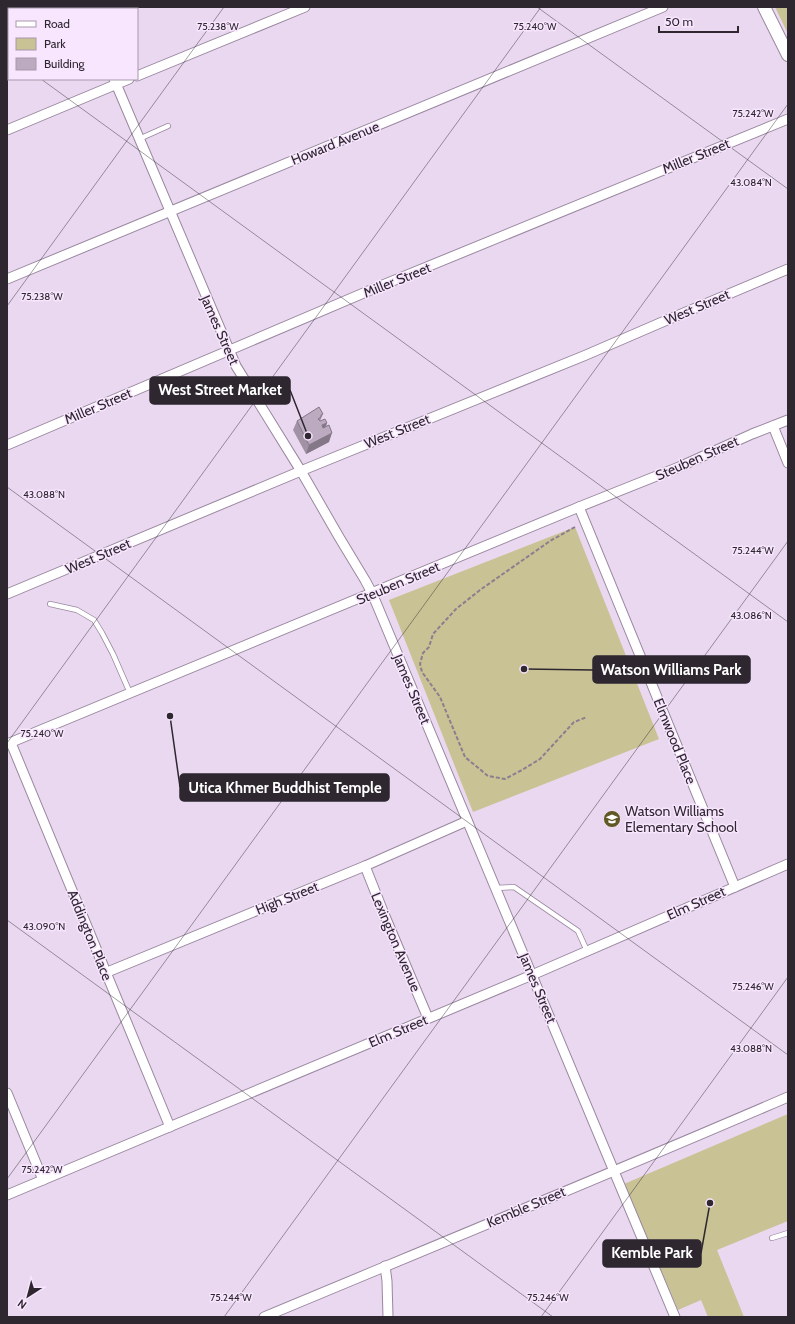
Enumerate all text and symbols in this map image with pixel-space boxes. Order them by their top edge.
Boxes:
legend [8,8,138,80]
scale bar [659,8,738,34]
text: 50 m [665,14,693,29]
text: Road [44,16,70,31]
text: 75.238°W [197,20,239,33]
text: 75.240°W [514,20,557,33]
text: Park [44,36,66,51]
text: Building [44,56,86,71]
text: 75.242°W [732,107,774,120]
street label: Howard Avenue [288,117,382,169]
street label: Miller Street [659,134,733,178]
text: 43.084°N [730,176,772,189]
street label: Miller Street [360,258,434,302]
street label: West Street [661,285,733,329]
text: 75.238°W [21,290,63,303]
street label: James Street [196,291,243,368]
callout: West Street Market [150,377,290,404]
text: West Street Market [158,381,282,399]
street label: Miller Street [62,384,135,428]
street label: West Street [361,410,433,452]
street label: Steuben Street [653,432,742,484]
text: 43.088°N [23,488,65,501]
street label: West Street [62,534,134,578]
text: 75.244°W [732,544,774,557]
street label: Steuben Street [354,557,443,609]
text: 43.086°N [730,609,772,622]
street label: James Street [389,650,435,727]
callout: Watson Williams Park [593,656,750,683]
text: Watson Williams Park [600,661,742,679]
street label: Elmwood Place [650,695,700,787]
text: 75.240°W [21,727,64,740]
callout: Utica Khmer Buddhist Temple [180,774,389,801]
text: Utica Khmer Buddhist Temple [188,779,382,797]
place label: Watson Williams Elementary School [625,802,738,836]
school or university icon: Watson Williams Elementary School [602,809,622,829]
street label: High Street [253,877,321,919]
street label: Elm Street [664,882,728,924]
street label: Addington Place [64,887,116,983]
street label: Lexington Avenue [367,890,425,994]
text: 43.090°N [23,920,65,933]
street label: James Street [515,949,561,1026]
text: 75.246°W [732,980,774,993]
street label: Elm Street [366,1010,431,1051]
text: 43.088°N [730,1042,772,1055]
text: 75.242°W [21,1163,63,1176]
street label: Kemble Street [484,1182,569,1232]
callout: Kemble Park [603,1240,701,1267]
text: Kemble Park [611,1244,694,1262]
north arrow [8,1276,48,1316]
text: 75.244°W [210,1291,252,1304]
text: 75.246°W [527,1291,569,1304]
text: N [15,1296,29,1312]

